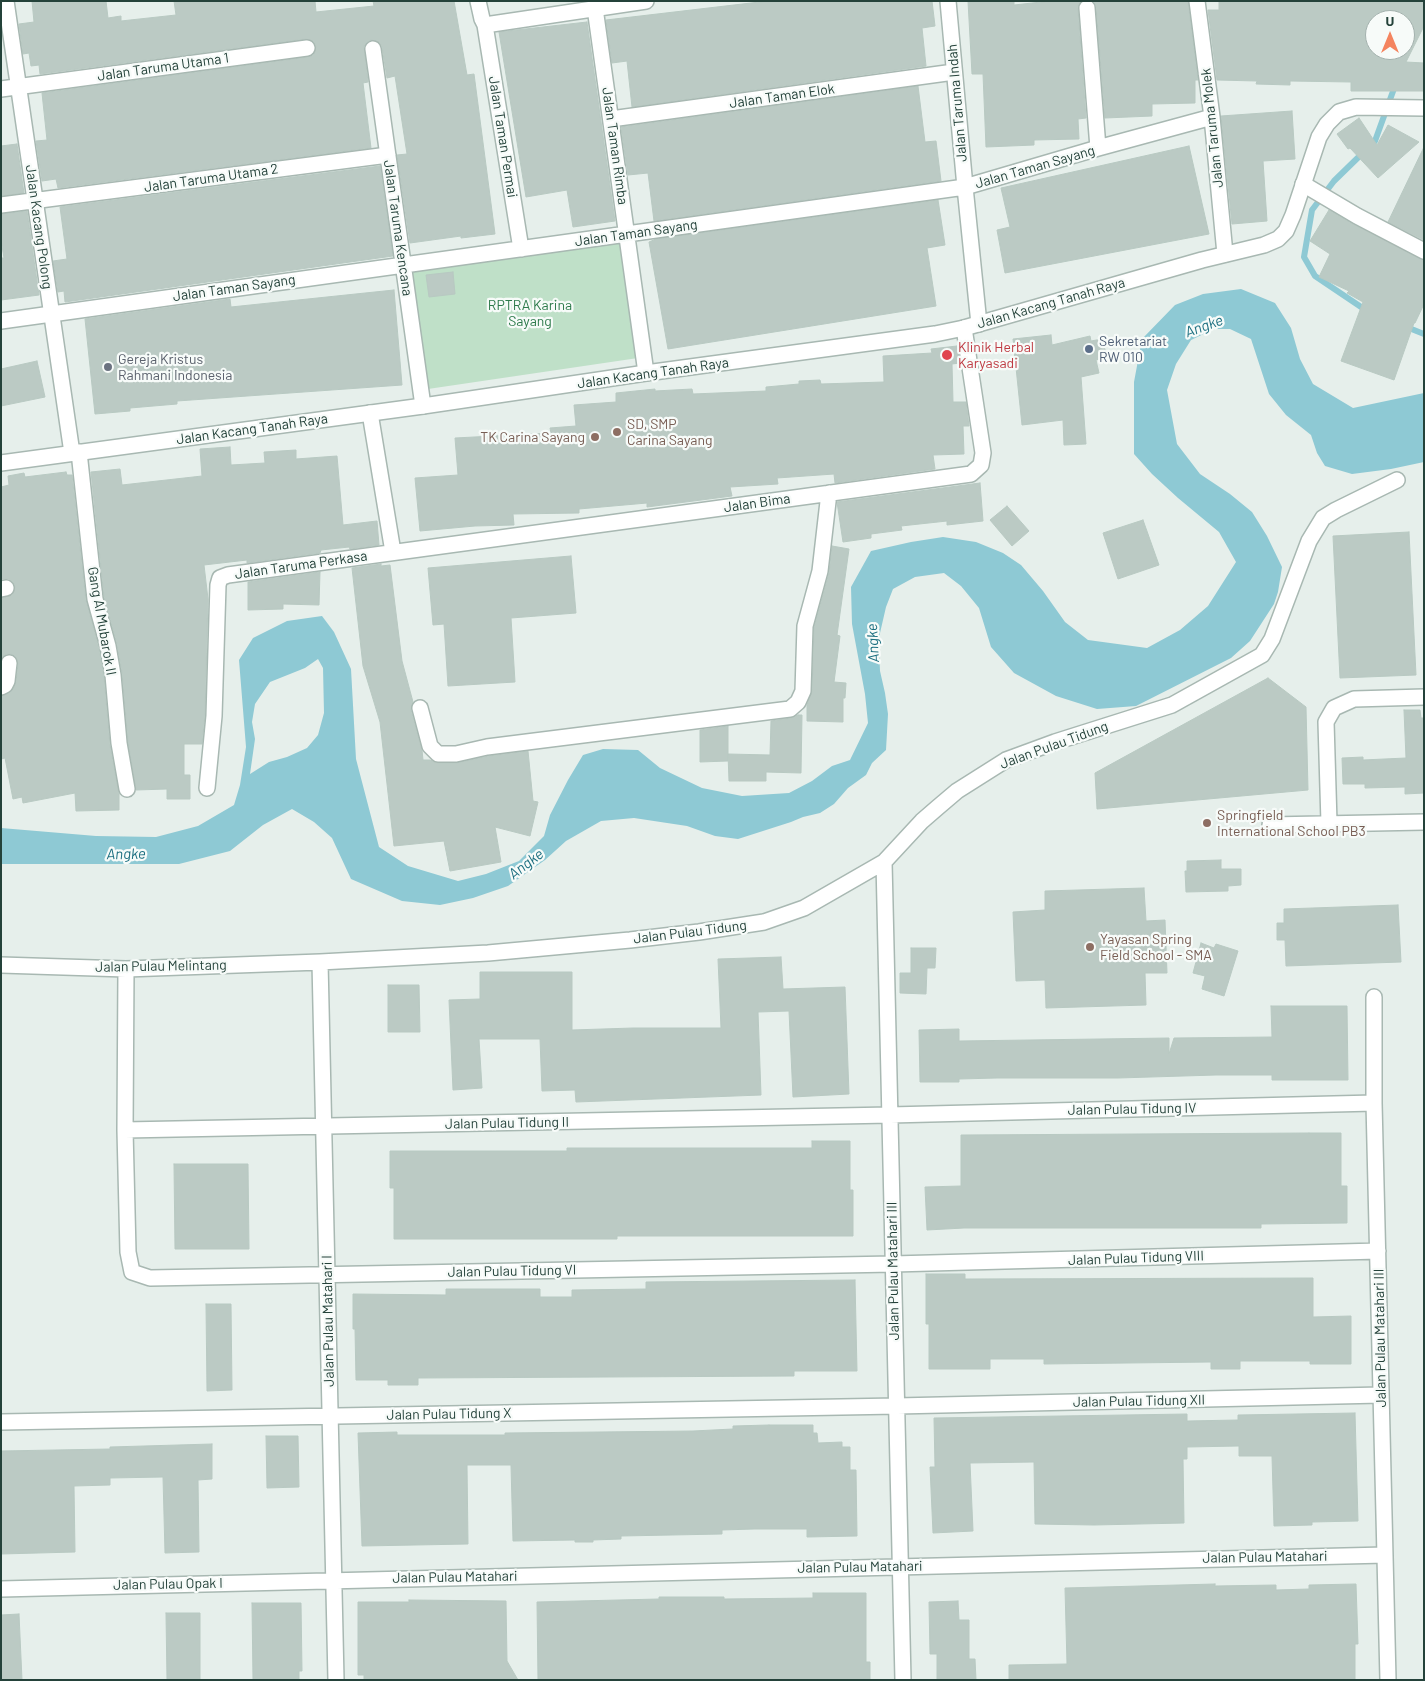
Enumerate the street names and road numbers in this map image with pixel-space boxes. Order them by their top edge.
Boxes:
street label: Jalan Taruma Indah [943,43,971,163]
street label: Jalan Taruma Utama 1 [96,49,230,85]
street label: Jalan Taruma Molek [1197,67,1227,189]
street label: Jalan Taman Permai [485,75,521,199]
street label: Jalan Taman Elok [728,80,836,112]
street label: Jalan Taman Rimba [598,86,632,206]
street label: Jalan Taman Sayang [973,142,1097,192]
street label: Jalan Taruma Kencana [380,159,416,297]
street label: Jalan Taruma Utama 2 [143,160,279,196]
street label: Jalan Kacang Polong [22,164,56,290]
street label: Jalan Taman Sayang [574,216,698,250]
street label: Jalan Taman Sayang [172,271,296,305]
street label: Jalan Kacang Tanah Raya [975,274,1127,332]
street label: Jalan Kacang Tanah Raya [576,354,730,392]
street label: Jalan Kacang Tanah Raya [175,410,329,448]
street label: Jalan Bima [723,490,791,516]
street label: Jalan Taruma Perkasa [234,547,368,583]
street label: Gang Al Mubarok II [84,565,120,677]
street label: Jalan Pulau Tidung [998,718,1110,772]
street label: Jalan Pulau Tidung [632,917,748,947]
street label: Jalan Pulau Melintang [95,956,227,976]
street label: Jalan Pulau Tidung IV [1068,1099,1196,1119]
street label: Jalan Pulau Tidung II [445,1114,569,1132]
street label: Jalan Pulau Matahari III [883,1201,903,1341]
street label: Jalan Pulau Tidung VIII [1068,1247,1204,1269]
street label: Jalan Pulau Matahari I [318,1255,338,1387]
street label: Jalan Pulau Tidung VI [448,1261,576,1281]
street label: Jalan Pulau Matahari III [1370,1268,1390,1408]
street label: Jalan Pulau Tidung XII [1073,1391,1205,1411]
street label: Jalan Pulau Tidung X [386,1405,512,1423]
street label: Jalan Pulau Matahari [1202,1548,1328,1566]
street label: Jalan Pulau Matahari [797,1558,923,1576]
street label: Jalan Pulau Matahari [392,1568,518,1586]
street label: Jalan Pulau Opak I [113,1575,223,1593]

